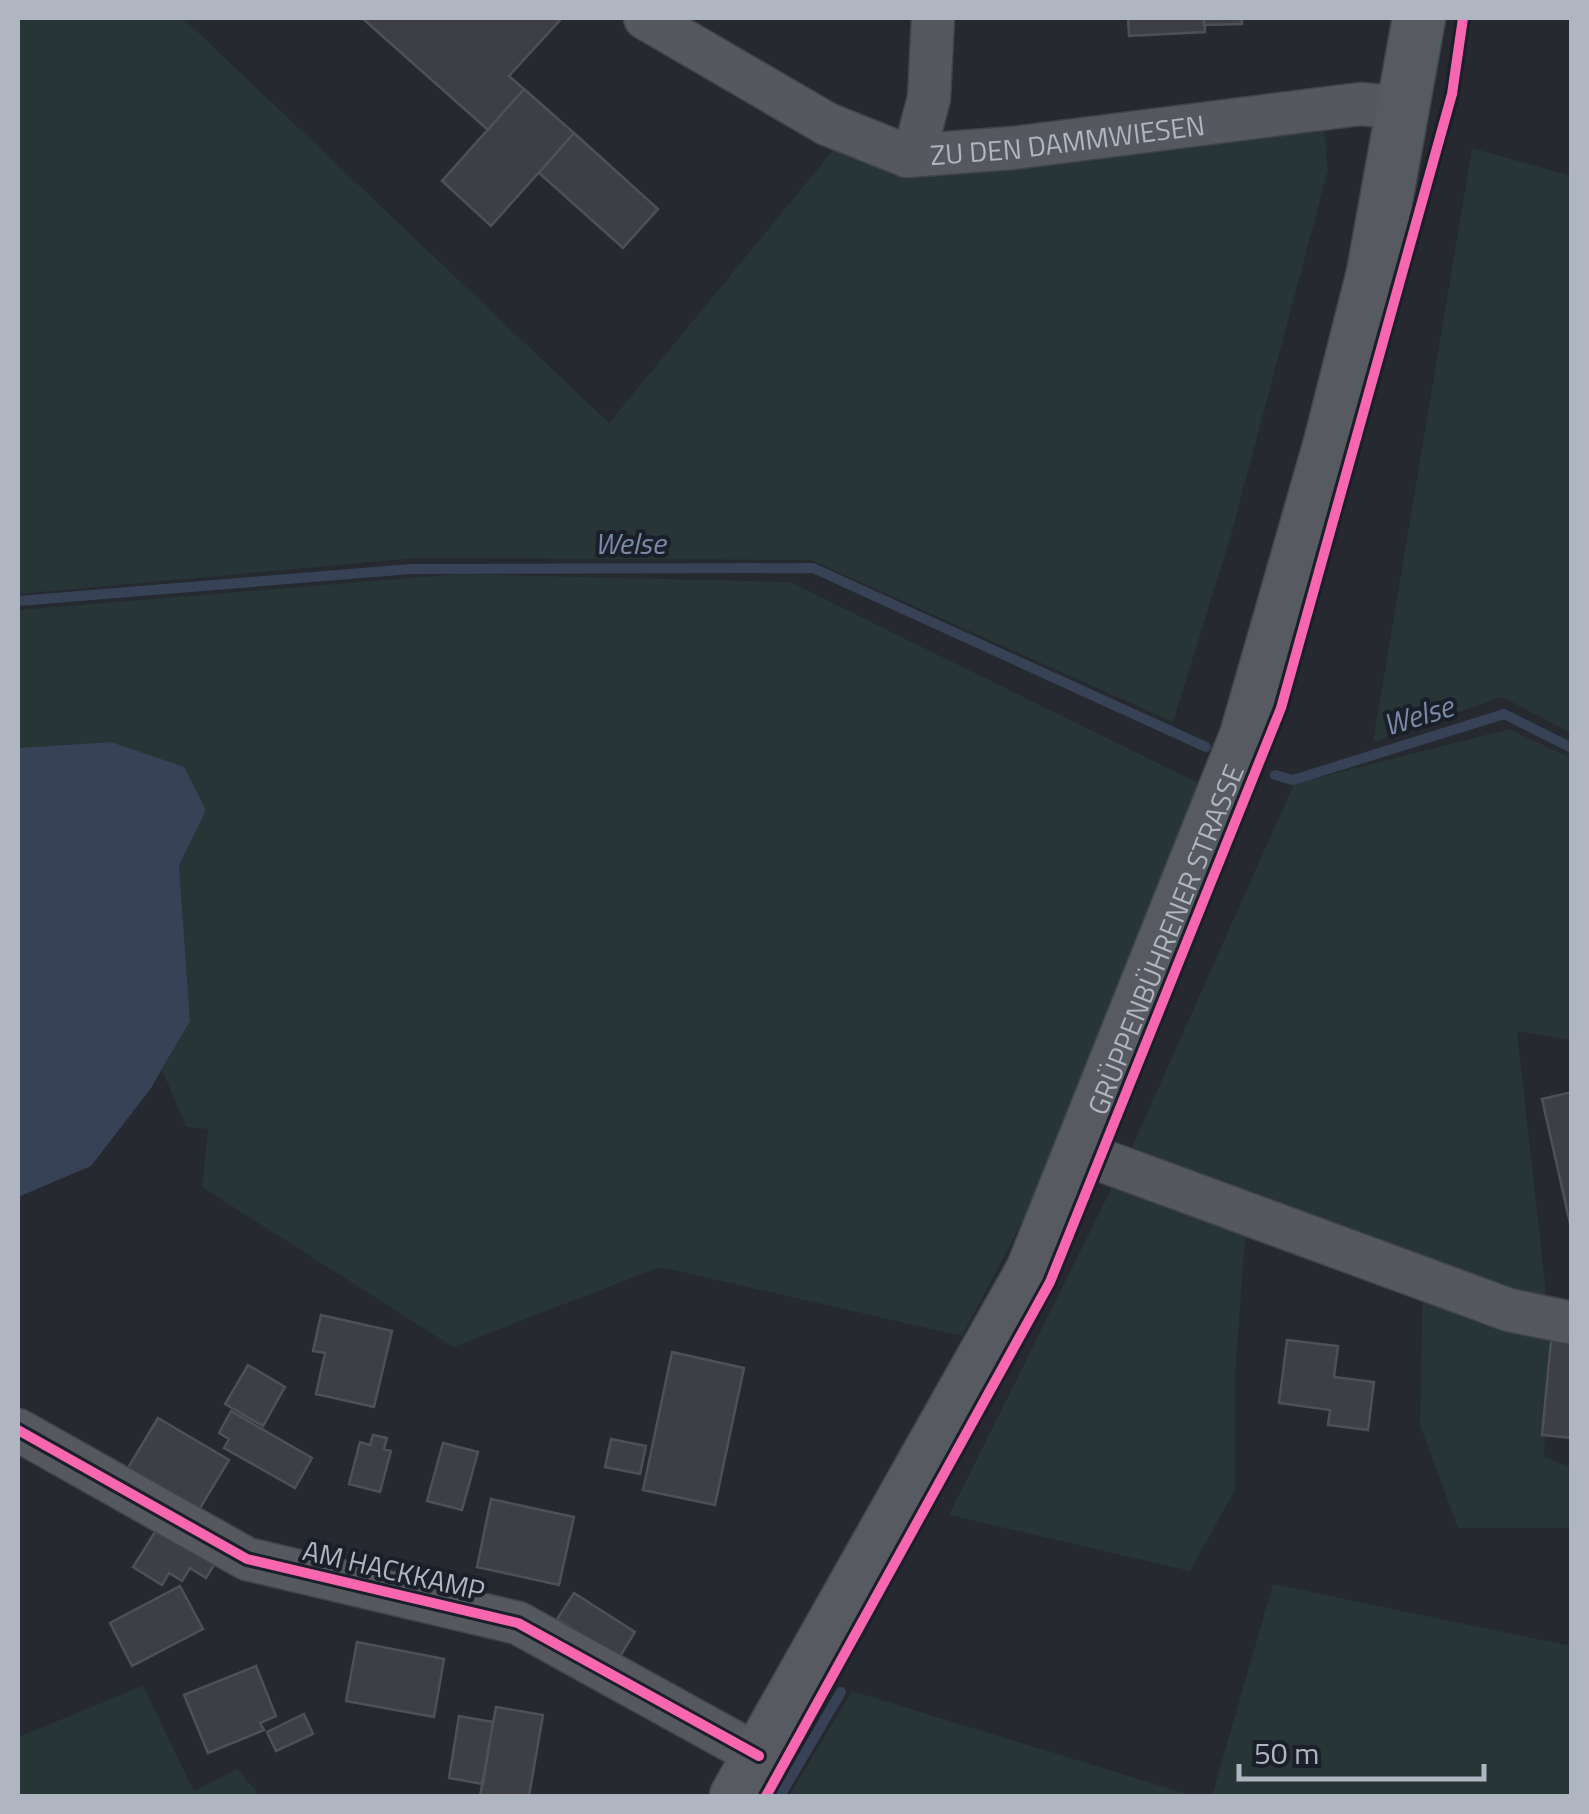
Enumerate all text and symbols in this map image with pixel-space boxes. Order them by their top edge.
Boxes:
street label: ZU DEN DAMMWIESEN [929,102,1207,176]
water label: Welse [594,520,668,566]
water label: Welse [1377,682,1461,747]
street label: GRÜPPENBÜHRENER STRASSE [1075,757,1254,1121]
street label: AM HACKKAMP [299,1528,489,1612]
scale bar [1239,1719,1484,1781]
text: 50 m [1254,1730,1319,1776]

